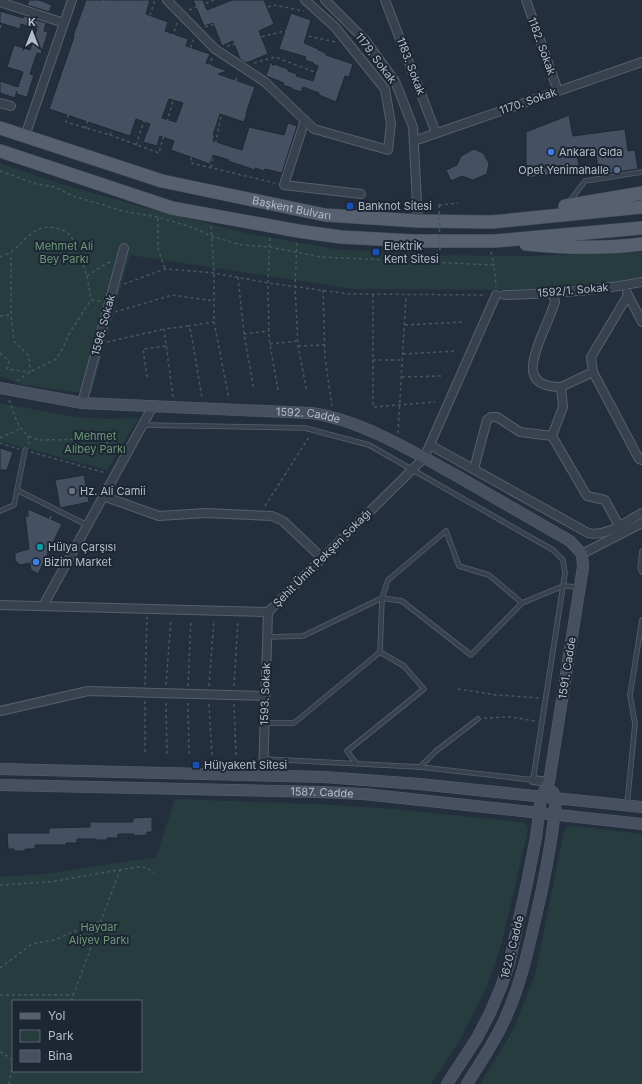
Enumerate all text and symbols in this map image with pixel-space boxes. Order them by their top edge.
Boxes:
north arrow [12,12,52,52]
text: K [28,15,36,29]
street label: 1182. Sokak [525,15,559,77]
street label: 1179. Sokak [352,30,400,86]
street label: 1183. Sokak [394,35,428,97]
street label: 1170. Sokak [497,85,559,117]
place label: Ankara Gıda [559,145,623,159]
marker: Ankara Gıda [546,147,556,157]
place label: Opet Yenimahalle [518,163,609,177]
marker: Opet Yenimahalle [612,165,622,175]
street label: Başkent Bulvarı [251,193,332,222]
place label: Banknot Sitesi [358,199,432,213]
marker: Banknot Sitesi [345,201,355,211]
park label: Mehmet Ali Bey Parkı [35,239,93,266]
place label: Elektrik Kent Sitesi [384,239,439,266]
marker: Elektrik Kent Sitesi [371,247,381,257]
street label: 1592/1. Sokak [537,280,609,300]
street label: 1596. Sokak [88,293,118,357]
street label: 1592. Cadde [276,405,342,426]
park label: Mehmet Alibey Parkı [64,429,126,456]
place label: Hz. Ali Camii [80,484,146,498]
marker: Hz. Ali Camii [67,486,77,496]
street label: Şehit Ümit Pekşen Sokağı [270,506,374,610]
place label: Hülya Çarşısı [48,540,116,554]
marker: Hülya Çarşısı [35,542,45,552]
place label: Bizim Market [44,555,112,569]
marker: Bizim Market [31,557,41,567]
street label: 1591. Cadde [555,636,579,700]
street label: 1593. Sokak [257,662,273,726]
place label: Hülyakent Sitesi [204,758,287,772]
marker: Hülyakent Sitesi [191,760,201,770]
street label: 1587. Cadde [290,784,354,801]
street label: 1620. Cadde [497,914,527,980]
park label: Haydar Aliyev Parkı [69,920,129,947]
legend [12,1000,142,1072]
text: Yol [48,1008,65,1023]
text: Park [48,1028,74,1043]
text: Bina [48,1048,73,1063]

